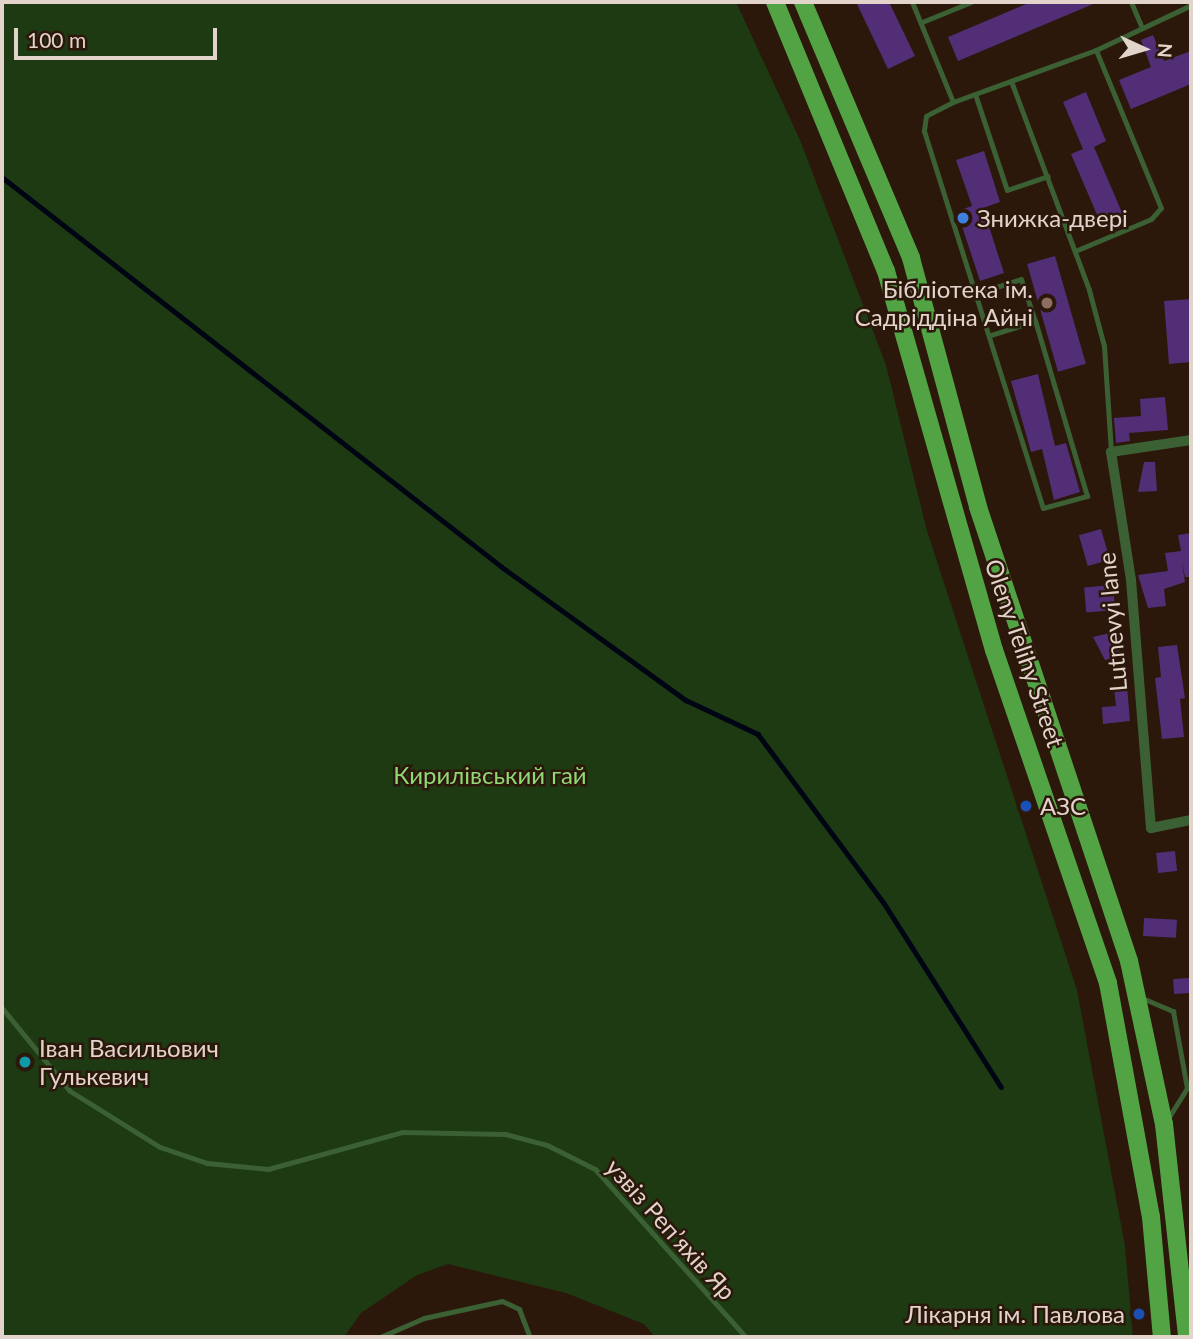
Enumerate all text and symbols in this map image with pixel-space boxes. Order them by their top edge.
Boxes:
scale bar [18,14,220,58]
north arrow [1109,14,1179,84]
text: 100 m [27,27,86,52]
text: N [1153,42,1177,59]
place label: Знижка-двері [977,204,1128,232]
marker: Знижка-двері [955,210,971,226]
place label: Бібліотека ім. Садріддіна Айні [855,275,1033,331]
marker: Бібліотека ім. Садріддіна Айні [1039,295,1055,311]
street label: Lutnevyi lane [1092,551,1132,693]
street label: Oleny Telihy Street [979,554,1071,752]
park label: Кирилівський гай [393,761,587,789]
place label: АЗС [1040,792,1086,820]
marker: АЗС [1018,798,1034,814]
place label: Іван Васильович Гулькевич [39,1034,219,1090]
marker: Іван Васильович Гулькевич [17,1054,33,1070]
street label: узвіз Репʼяхів Яр [600,1153,742,1305]
place label: Лікарня ім. Павлова [906,1300,1125,1328]
marker: Лікарня ім. Павлова [1131,1306,1147,1322]

